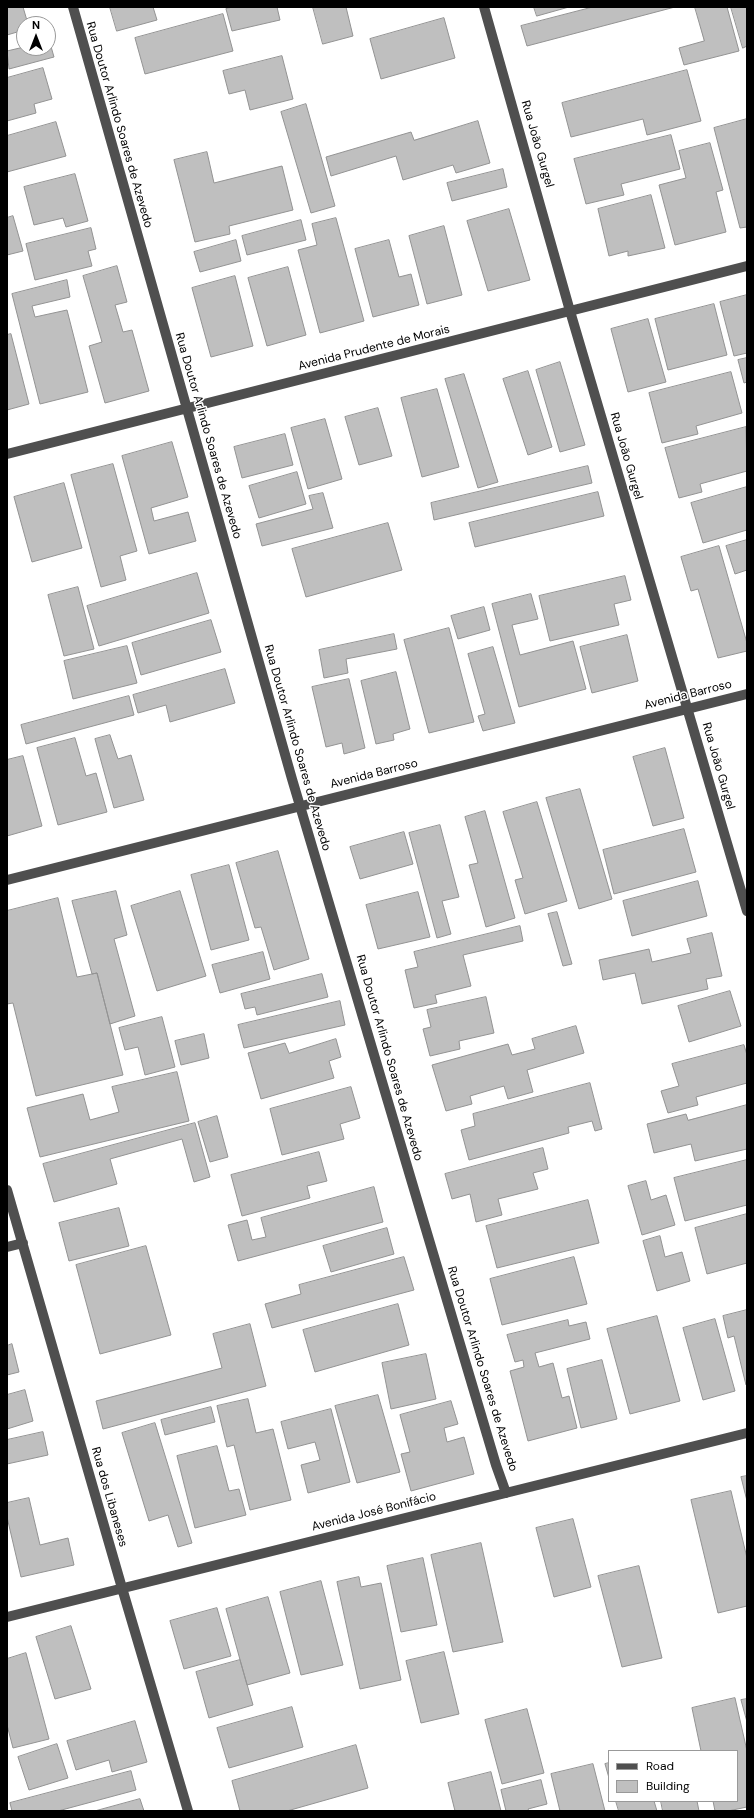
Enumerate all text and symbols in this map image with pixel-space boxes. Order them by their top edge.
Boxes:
north arrow [16,16,56,56]
text: N [32,18,40,32]
street label: Rua Doutor Arlindo Soares de Azevedo [83,20,155,230]
street label: Rua João Gurgel [518,99,556,189]
street label: Avenida Prudente de Morais [297,322,451,374]
street label: Rua Doutor Arlindo Soares de Azevedo [172,331,244,541]
street label: Rua João Gurgel [607,411,645,501]
street label: Rua Doutor Arlindo Soares de Azevedo [261,643,333,853]
street label: Avenida Barroso [643,677,733,713]
street label: Rua João Gurgel [699,721,737,811]
street label: Avenida Barroso [329,756,419,792]
street label: Rua Doutor Arlindo Soares de Azevedo [353,953,425,1163]
street label: Rua Doutor Arlindo Soares de Azevedo [444,1265,520,1473]
street label: Rua dos Libaneses [88,1445,130,1549]
street label: Avenida José Bonifácio [310,1490,438,1534]
legend [608,1750,738,1802]
text: Road [646,1758,674,1774]
text: Building [646,1778,690,1794]

